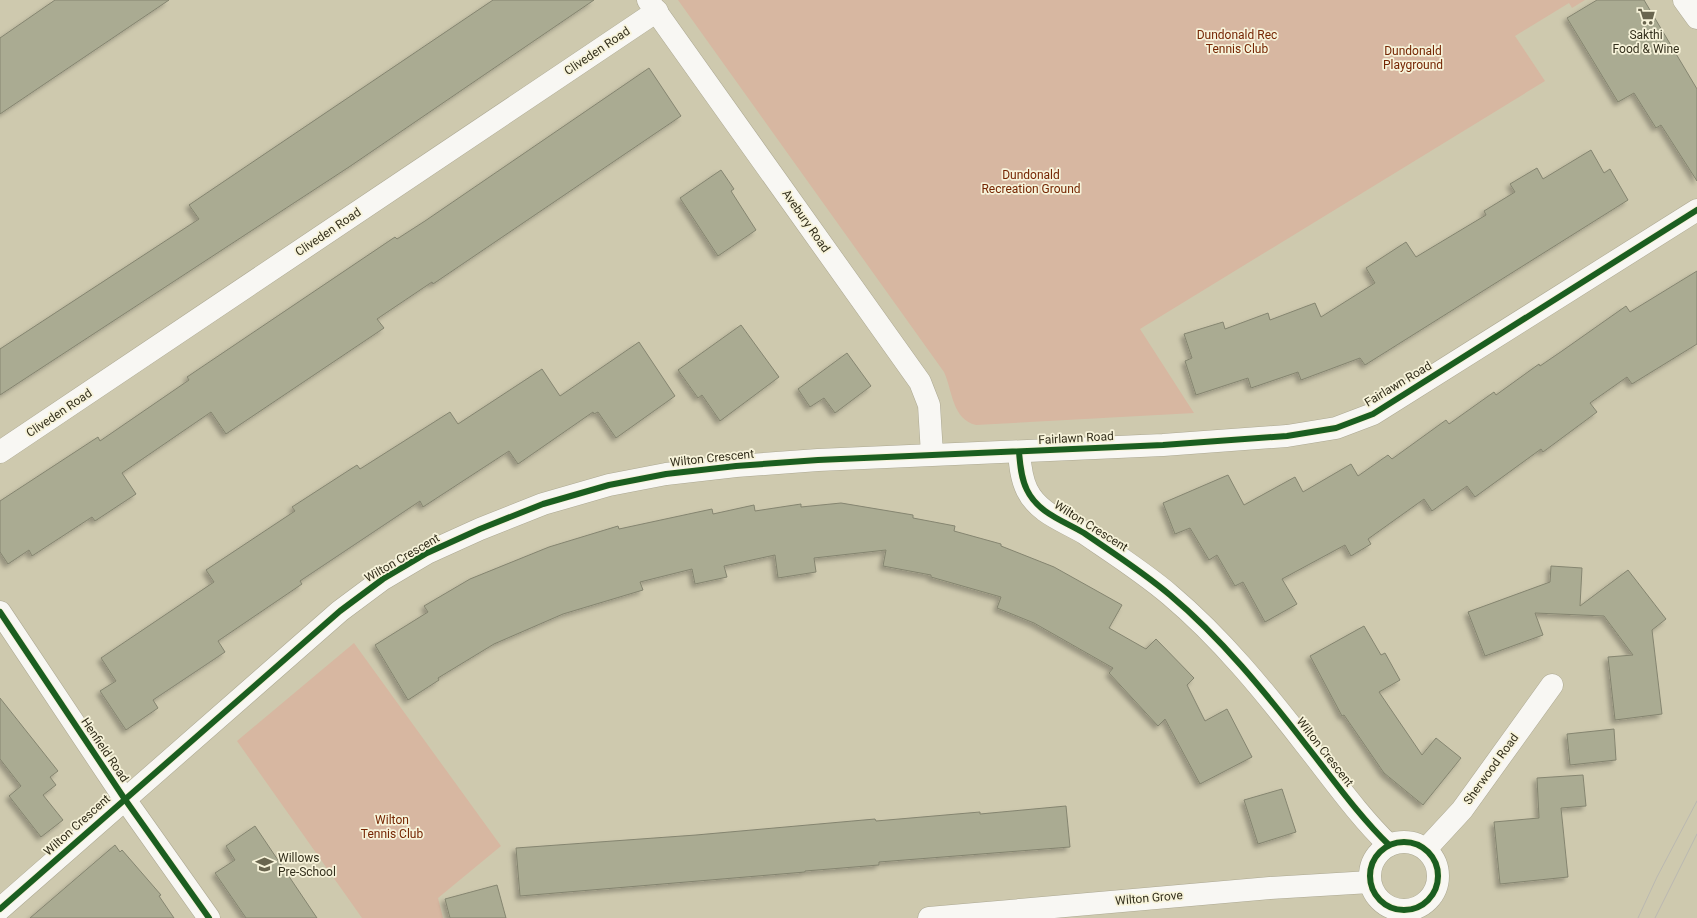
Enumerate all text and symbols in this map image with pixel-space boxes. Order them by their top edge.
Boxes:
supermarket icon: Sakthi Food & Wine [1636,6,1656,26]
street label: Cliveden Road [562,24,632,78]
park label: Dundonald Rec Tennis Club [1197,28,1277,56]
place label: Sakthi Food & Wine [1613,28,1679,56]
park label: Dundonald Playground [1383,44,1443,72]
park label: Dundonald Recreation Ground [981,168,1081,196]
street label: Avebury Road [779,187,833,255]
street label: Cliveden Road [293,205,363,259]
street label: Fairlawn Road [1362,359,1434,409]
street label: Cliveden Road [24,386,94,440]
street label: Fairlawn Road [1038,429,1114,447]
street label: Wilton Crescent [669,447,755,469]
street label: Wilton Crescent [1052,498,1130,554]
street label: Wilton Crescent [362,531,442,585]
street label: Wilton Crescent [1294,714,1356,790]
street label: Henfield Road [78,715,132,785]
street label: Sherwood Road [1461,731,1521,807]
street label: Wilton Crescent [41,792,113,858]
park label: Wilton Tennis Club [361,813,423,841]
place label: Willows Pre-School [278,851,336,879]
school or university icon: Willows Pre-School [255,855,275,875]
street label: Wilton Grove [1115,888,1183,908]

